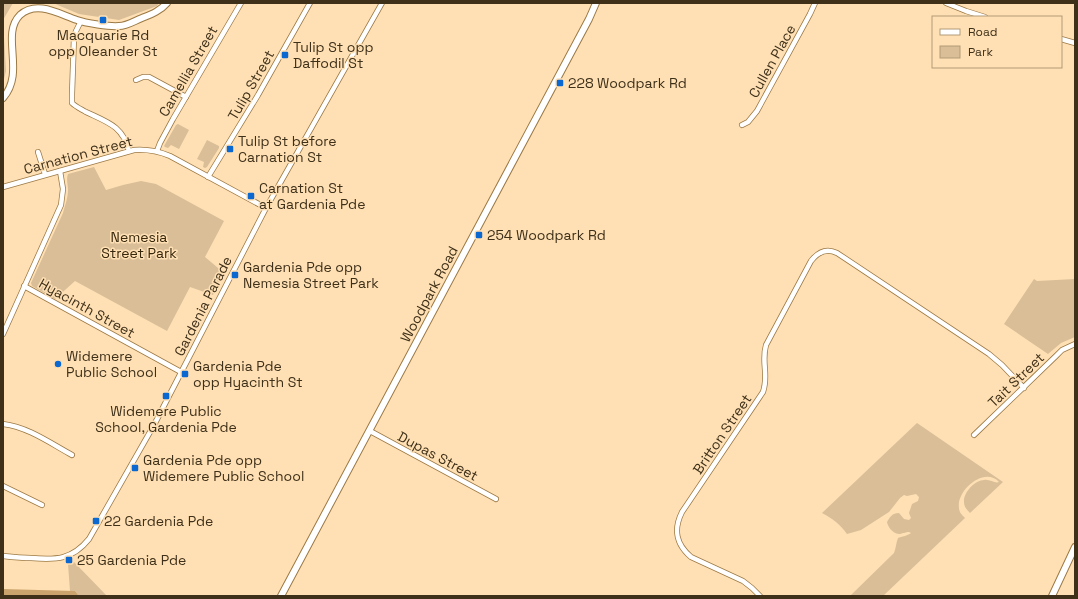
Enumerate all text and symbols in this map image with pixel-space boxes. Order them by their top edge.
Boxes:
marker: Macquarie Rd opp Oleander St [98,15,108,25]
legend [932,16,1062,68]
street label: Cullen Place [744,21,800,101]
street label: Camellia Street [155,22,221,120]
text: Road [968,24,997,40]
place label: Macquarie Rd opp Oleander St [48,26,158,60]
place label: Tulip St opp Daffodil St [293,38,374,72]
text: Park [968,44,993,60]
street label: Tulip Street [224,47,278,123]
marker: Tulip St opp Daffodil St [280,50,290,60]
place label: 228 Woodpark Rd [568,74,687,92]
marker: 228 Woodpark Rd [555,78,565,88]
street label: Carnation Street [22,132,134,178]
place label: Tulip St before Carnation St [238,132,337,166]
marker: Tulip St before Carnation St [225,144,235,154]
place label: Carnation St at Gardenia Pde [259,179,365,213]
marker: Carnation St at Gardenia Pde [246,191,256,201]
place label: 254 Woodpark Rd [487,226,606,244]
park label: Nemesia Street Park [101,228,177,262]
marker: 254 Woodpark Rd [474,230,484,240]
street label: Woodpark Road [396,243,462,345]
street label: Gardenia Parade [170,253,236,359]
place label: Gardenia Pde opp Nemesia Street Park [243,258,379,292]
marker: Gardenia Pde opp Nemesia Street Park [230,270,240,280]
street label: Hyacinth Street [36,274,138,342]
place label: Widemere Public School [66,347,157,381]
street label: Tait Street [984,349,1048,411]
place label: Gardenia Pde opp Hyacinth St [193,357,303,391]
marker: Widemere Public School [53,359,63,369]
marker: Gardenia Pde opp Hyacinth St [180,369,190,379]
marker: Widemere Public School, Gardenia Pde [161,391,171,401]
street label: Britton Street [689,391,755,477]
place label: Widemere Public School, Gardenia Pde [95,402,237,436]
street label: Dupas Street [395,427,481,485]
place label: Gardenia Pde opp Widemere Public School [143,451,304,485]
marker: Gardenia Pde opp Widemere Public School [130,463,140,473]
place label: 22 Gardenia Pde [104,512,213,530]
marker: 22 Gardenia Pde [91,516,101,526]
place label: 25 Gardenia Pde [77,551,186,569]
marker: 25 Gardenia Pde [64,555,74,565]

